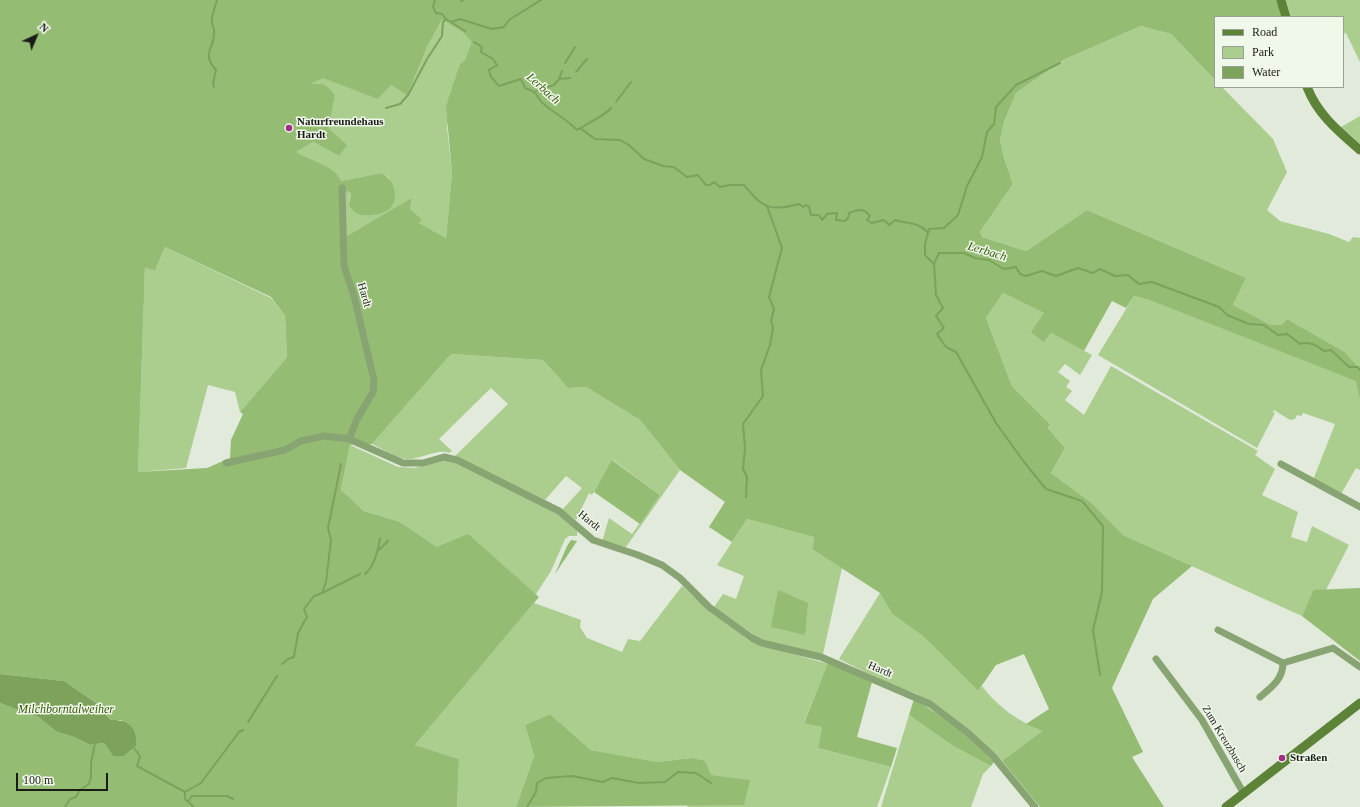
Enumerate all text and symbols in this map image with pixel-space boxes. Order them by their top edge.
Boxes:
north arrow [16,16,56,56]
legend [1214,16,1344,88]
text: N [37,20,51,34]
text: Road [1252,25,1277,39]
text: Park [1252,45,1274,59]
text: Water [1252,65,1280,79]
water label: Lerbach [523,70,563,108]
place label: Naturfreundehaus Hardt [297,115,384,141]
marker: Naturfreundehaus Hardt [284,123,294,133]
water label: Lerbach [966,239,1008,265]
street label: Hardt [354,281,374,309]
street label: Hardt [575,508,603,534]
street label: Hardt [866,659,894,681]
water label: Milchborntalweiher [18,703,114,717]
street label: Zum Kreuzbusch [1199,703,1249,775]
place label: Straßen [1290,751,1327,765]
marker: Straßen [1277,753,1287,763]
scale bar [18,765,110,791]
text: 100 m [23,773,53,787]

